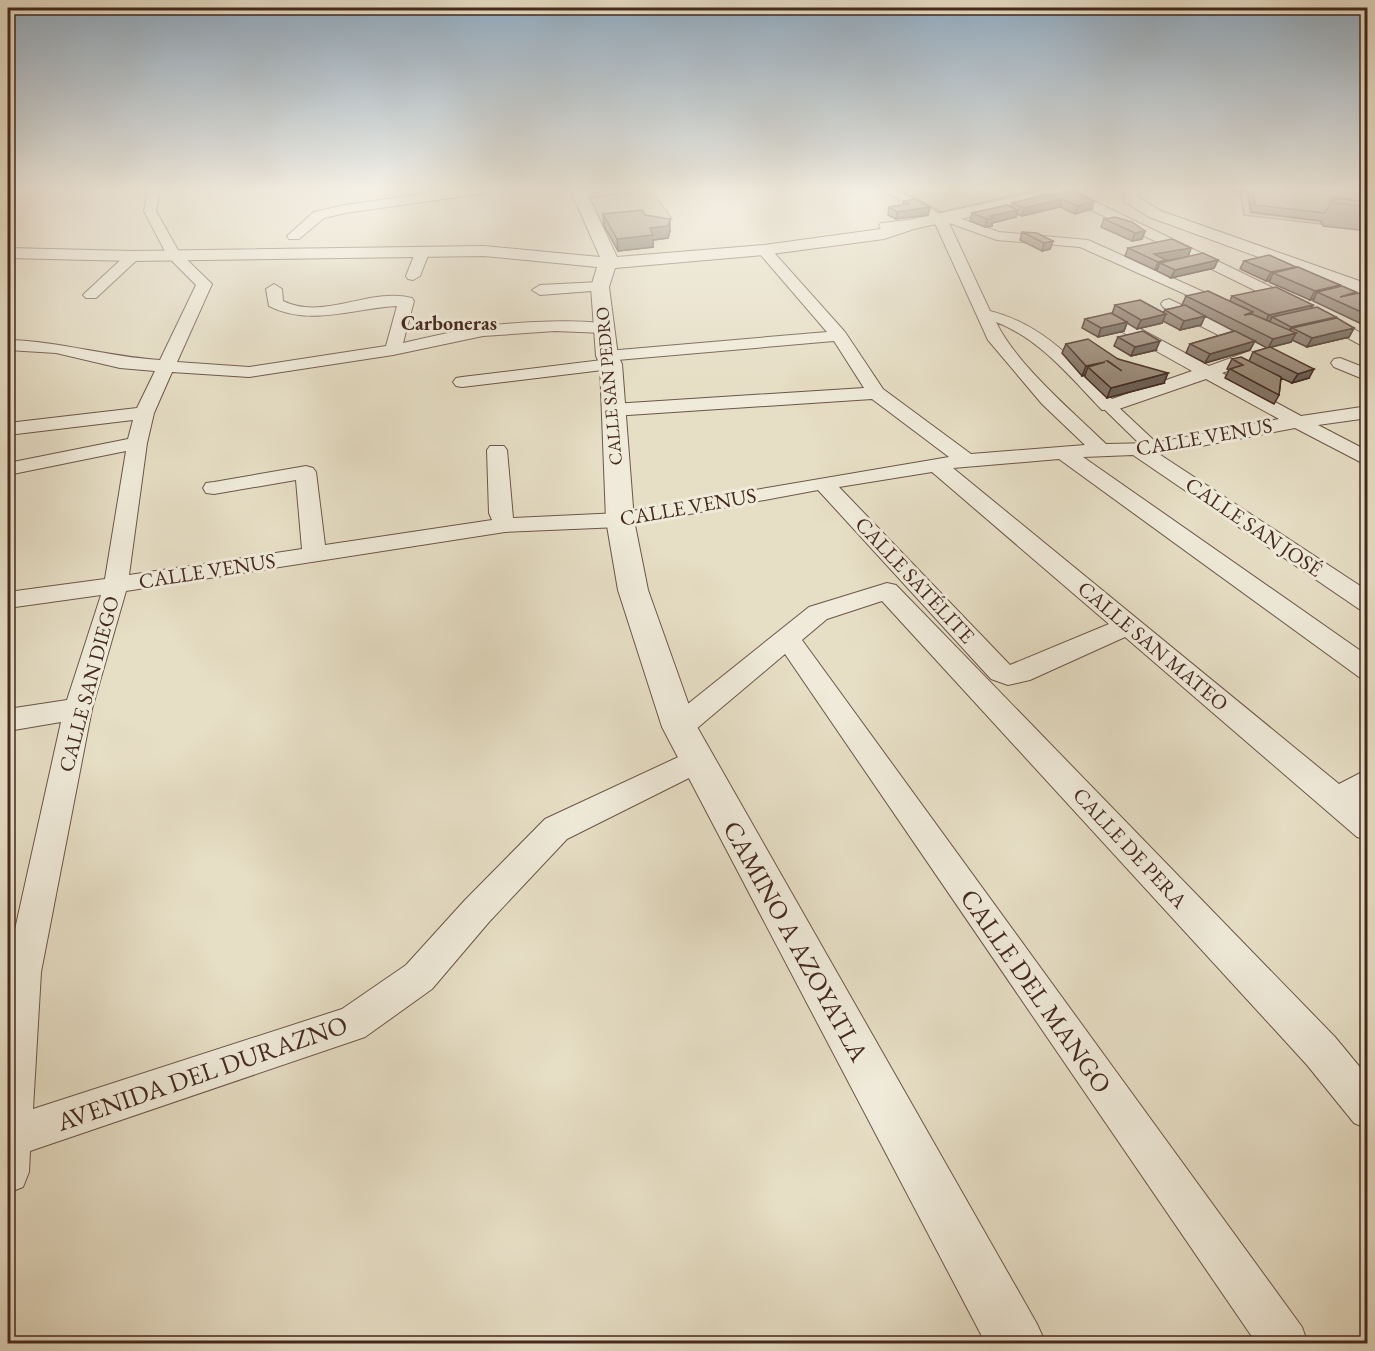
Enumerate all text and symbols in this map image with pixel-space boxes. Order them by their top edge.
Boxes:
street label: CALLE SAN PEDRO [590,306,627,466]
district label: Carboneras [401,310,497,336]
street label: CALLE VENUS [1134,411,1274,462]
street label: CALLE SAN JOSÉ [1180,471,1328,583]
street label: CALLE VENUS [618,481,758,532]
street label: CALLE SATÉLITE [850,511,981,649]
street label: CALLE VENUS [137,546,277,595]
street label: CALLE SAN MATEO [1072,575,1234,717]
street label: CALLE SAN DIEGO [52,593,125,775]
street label: CALLE DE PERA [1067,782,1194,914]
street label: CAMINO A AZOYATLA [716,815,877,1068]
street label: CALLE DEL MANGO [953,882,1119,1100]
street label: AVENIDA DEL DURAZNO [51,1007,352,1139]

